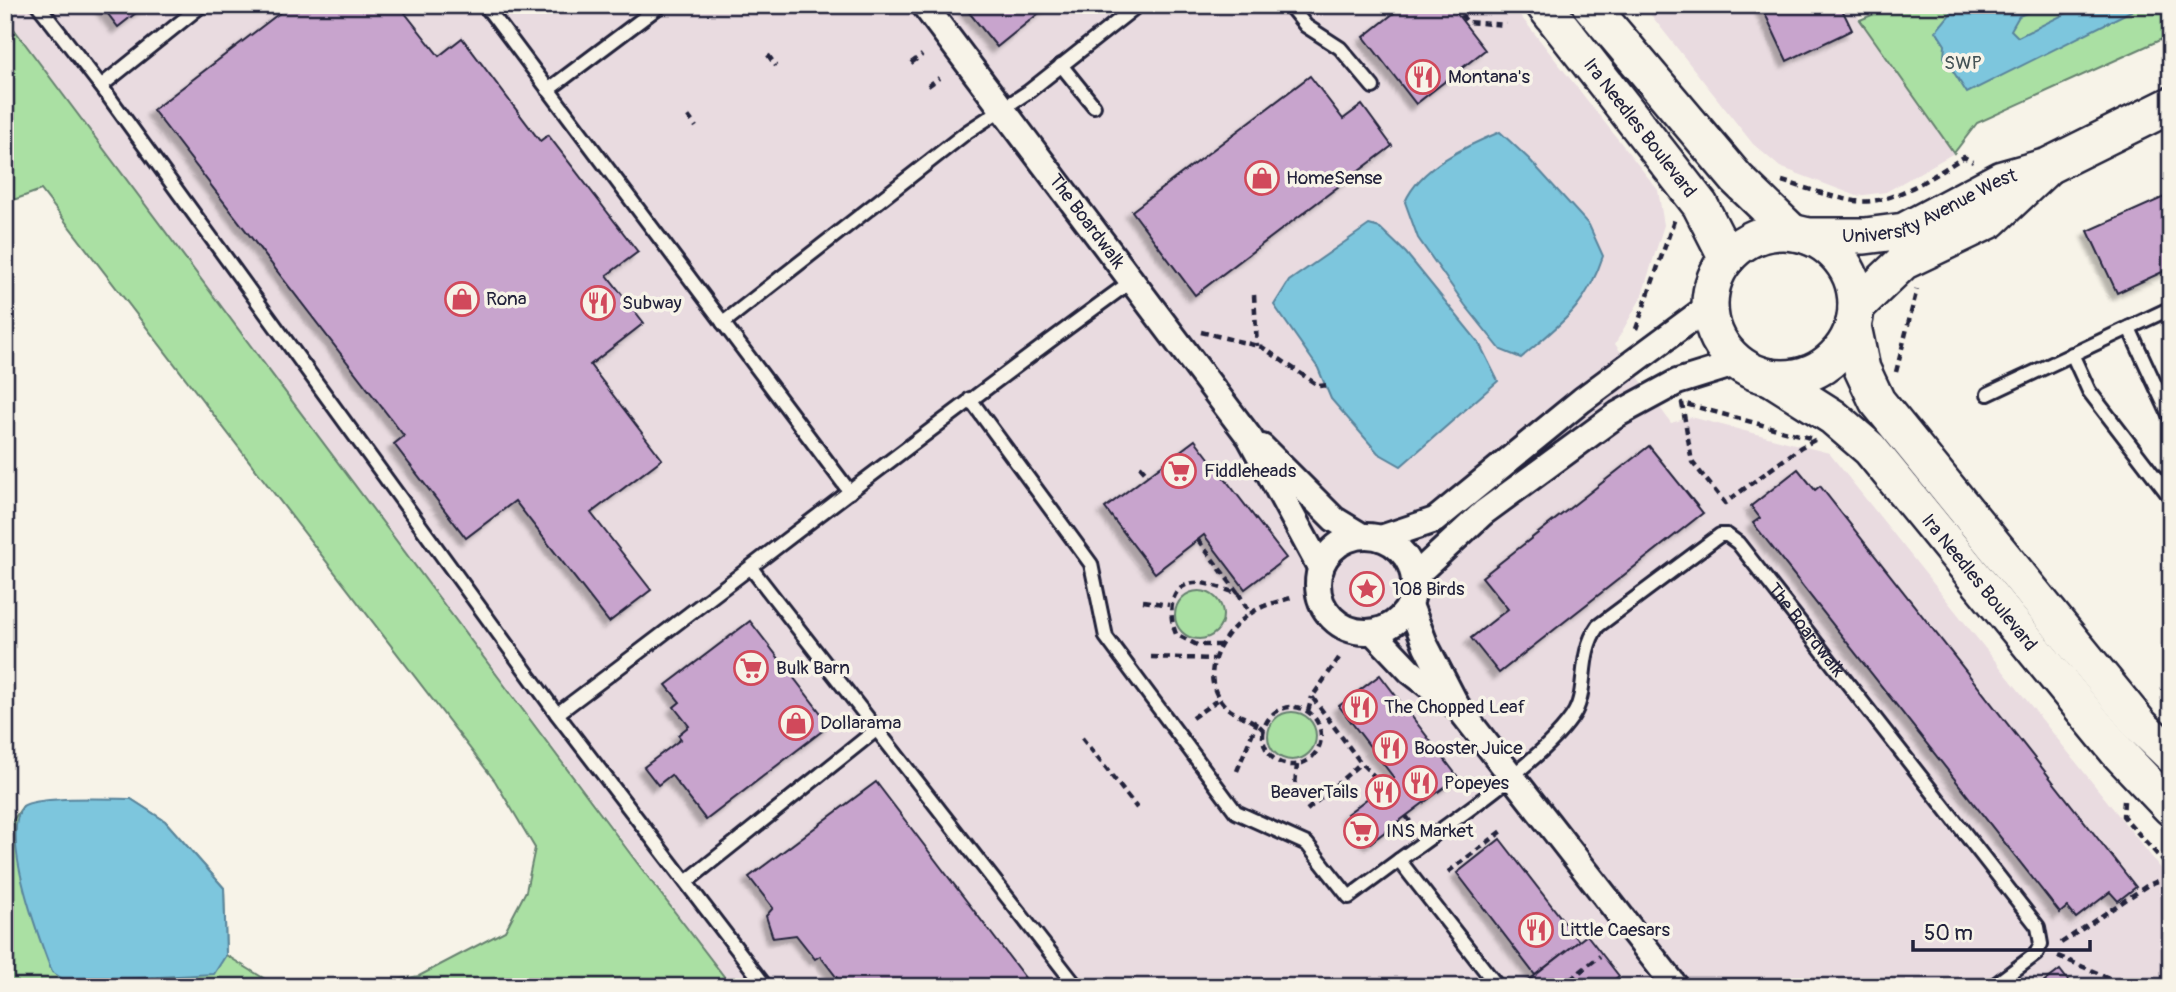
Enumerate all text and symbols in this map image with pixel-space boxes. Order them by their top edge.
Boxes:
park label: SWP [1944,51,1982,75]
street label: Ira Needles Boulevard [1578,54,1702,202]
restaurant icon: Montana's [1404,58,1442,96]
place label: Montana's [1448,65,1531,89]
shop icon: HomeSense [1243,159,1281,197]
street label: University Avenue West [1842,163,2020,248]
place label: HomeSense [1286,166,1383,190]
street label: The Boardwalk [1044,169,1130,274]
shop icon: Rona [443,280,481,318]
restaurant icon: Subway [579,284,617,322]
place label: Rona [486,287,527,311]
place label: Subway [622,291,682,315]
supermarket icon: Fiddleheads [1160,452,1198,490]
place label: Fiddleheads [1204,459,1297,483]
street label: Ira Needles Boulevard [1916,509,2042,656]
place icon: 108 Birds [1348,570,1386,608]
place label: 108 Birds [1392,577,1465,601]
street label: The Boardwalk [1762,578,1850,682]
supermarket icon: Bulk Barn [732,649,770,687]
place label: Bulk Barn [776,656,850,680]
restaurant icon: The Chopped Leaf [1341,688,1379,726]
place label: The Chopped Leaf [1384,695,1526,719]
shop icon: Dollarama [777,704,815,742]
place label: Dollarama [820,711,901,735]
restaurant icon: Booster Juice [1371,729,1409,767]
place label: Booster Juice [1414,736,1523,760]
restaurant icon: Popeyes [1401,764,1439,802]
place label: Popeyes [1444,771,1510,795]
restaurant icon: BeaverTails [1364,773,1402,811]
place label: BeaverTails [1270,780,1358,804]
supermarket icon: INS Market [1342,812,1380,850]
place label: INS Market [1386,819,1474,843]
scale bar [1913,908,2090,952]
restaurant icon: Little Caesars [1517,911,1555,949]
place label: Little Caesars [1560,918,1670,942]
text: 50 m [1924,920,1973,947]

